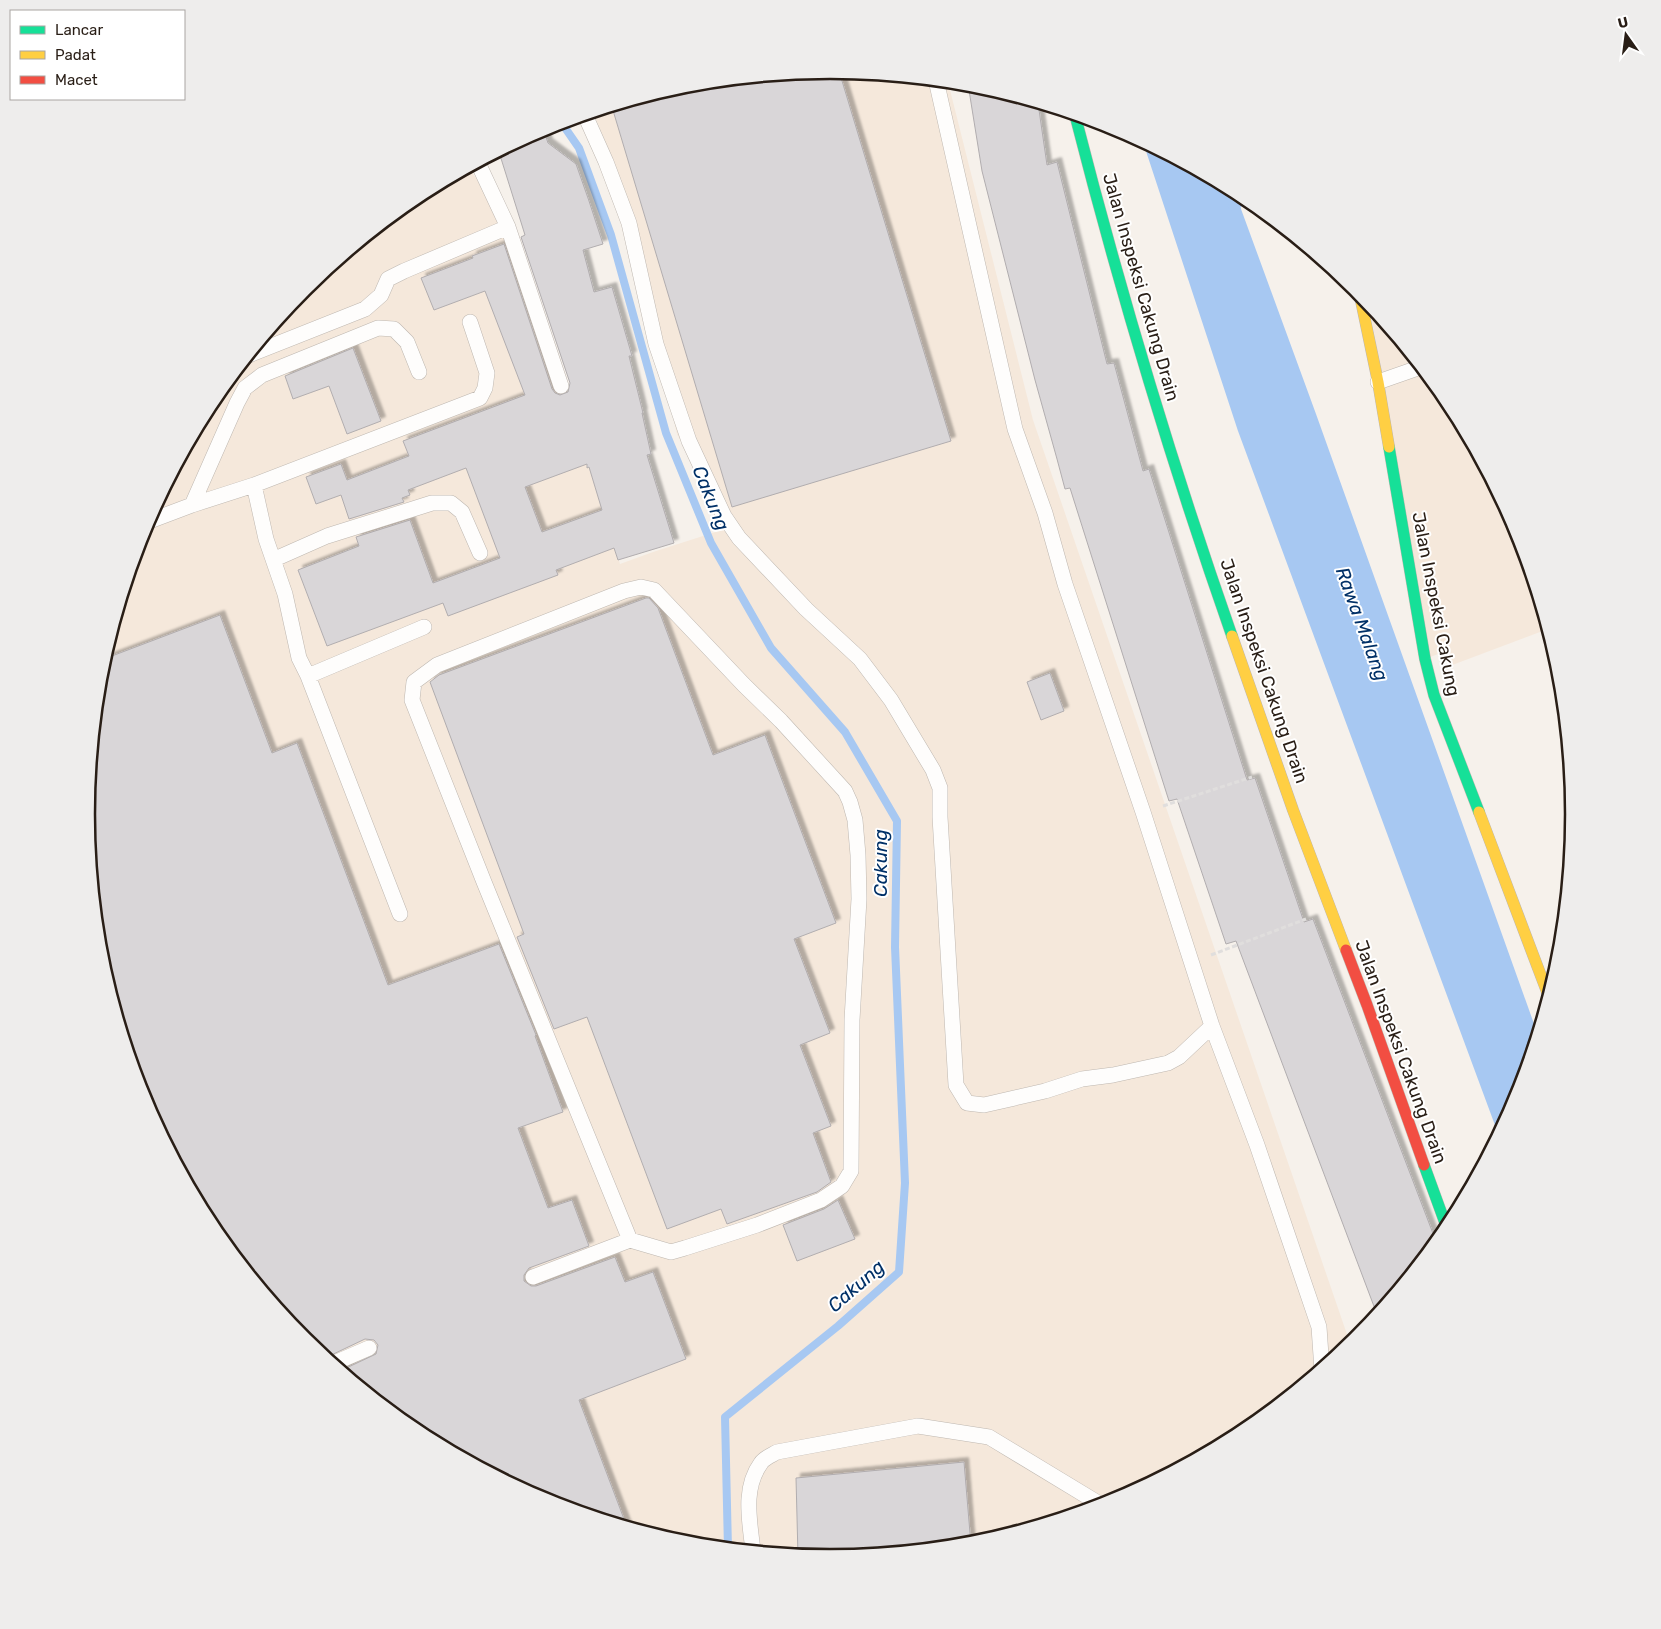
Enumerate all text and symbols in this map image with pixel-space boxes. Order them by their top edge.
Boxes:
legend [10,10,185,100]
north arrow [1601,10,1651,60]
text: U [1616,13,1630,32]
text: Lancar [55,21,103,39]
text: Padat [55,46,96,64]
text: Macet [55,71,98,89]
street label: Jalan Inspeksi Cakung Drain [1098,170,1184,404]
water label: Cakung [688,462,734,534]
street label: Jalan Inspeksi Cakung [1407,510,1465,698]
street label: Jalan Inspeksi Cakung Drain [1215,556,1313,786]
water label: Rawa Malang [1331,564,1393,684]
water label: Cakung [869,829,892,897]
street label: Jalan Inspeksi Cakung Drain [1350,937,1452,1167]
water label: Cakung [823,1255,889,1317]

